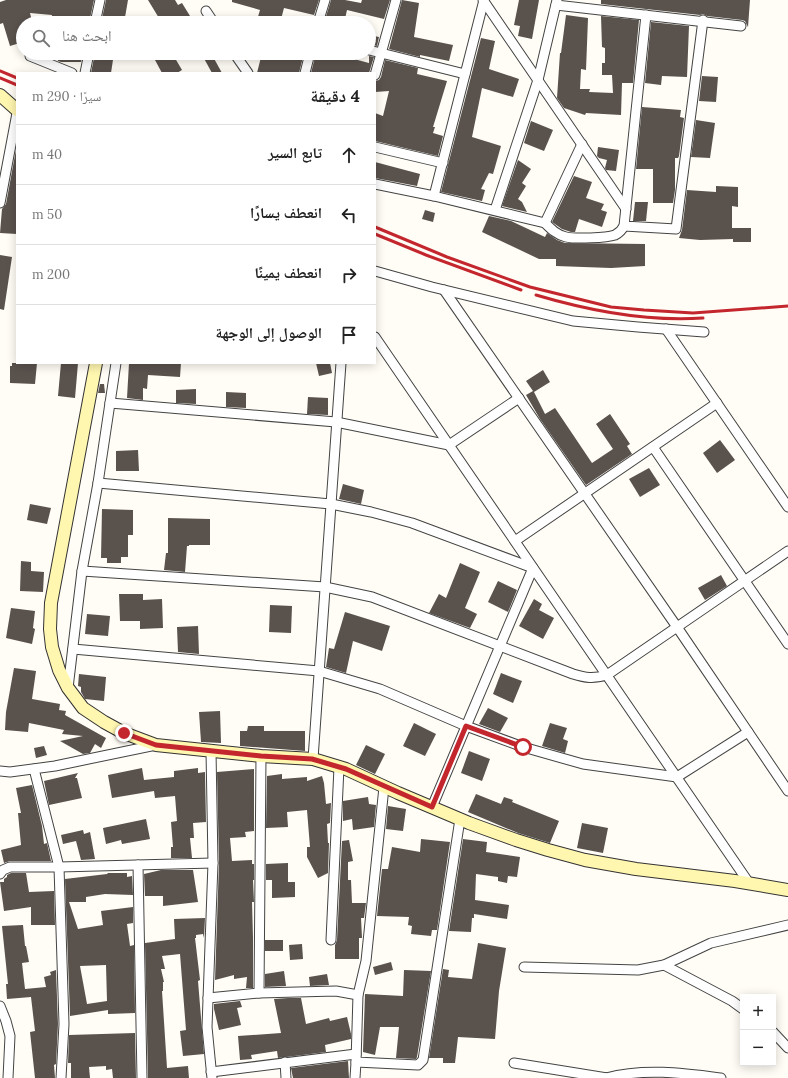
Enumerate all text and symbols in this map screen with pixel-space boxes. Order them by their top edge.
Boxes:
search box [16,16,376,60]
text: ابحث هنا [62,26,112,45]
icon: search [30,27,52,49]
text: 4 دقيقة [311,85,360,107]
text: سيرًا · 290 m [32,88,101,105]
text: تابع السير [268,143,322,162]
icon: ahead [338,144,360,166]
text: 40 m [32,146,62,163]
text: انعطف يسارًا [250,203,322,222]
icon: left [338,204,360,226]
text: 50 m [32,206,62,223]
text: انعطف يمينًا [254,263,322,282]
icon: right [338,264,360,286]
text: 200 m [32,266,70,283]
text: الوصول إلى الوجهة [215,323,322,342]
icon: arrive [338,324,360,346]
route end [115,724,133,742]
route start [514,738,532,756]
map controls [740,994,776,1066]
button: + [740,994,776,1030]
button: − [740,1030,776,1066]

